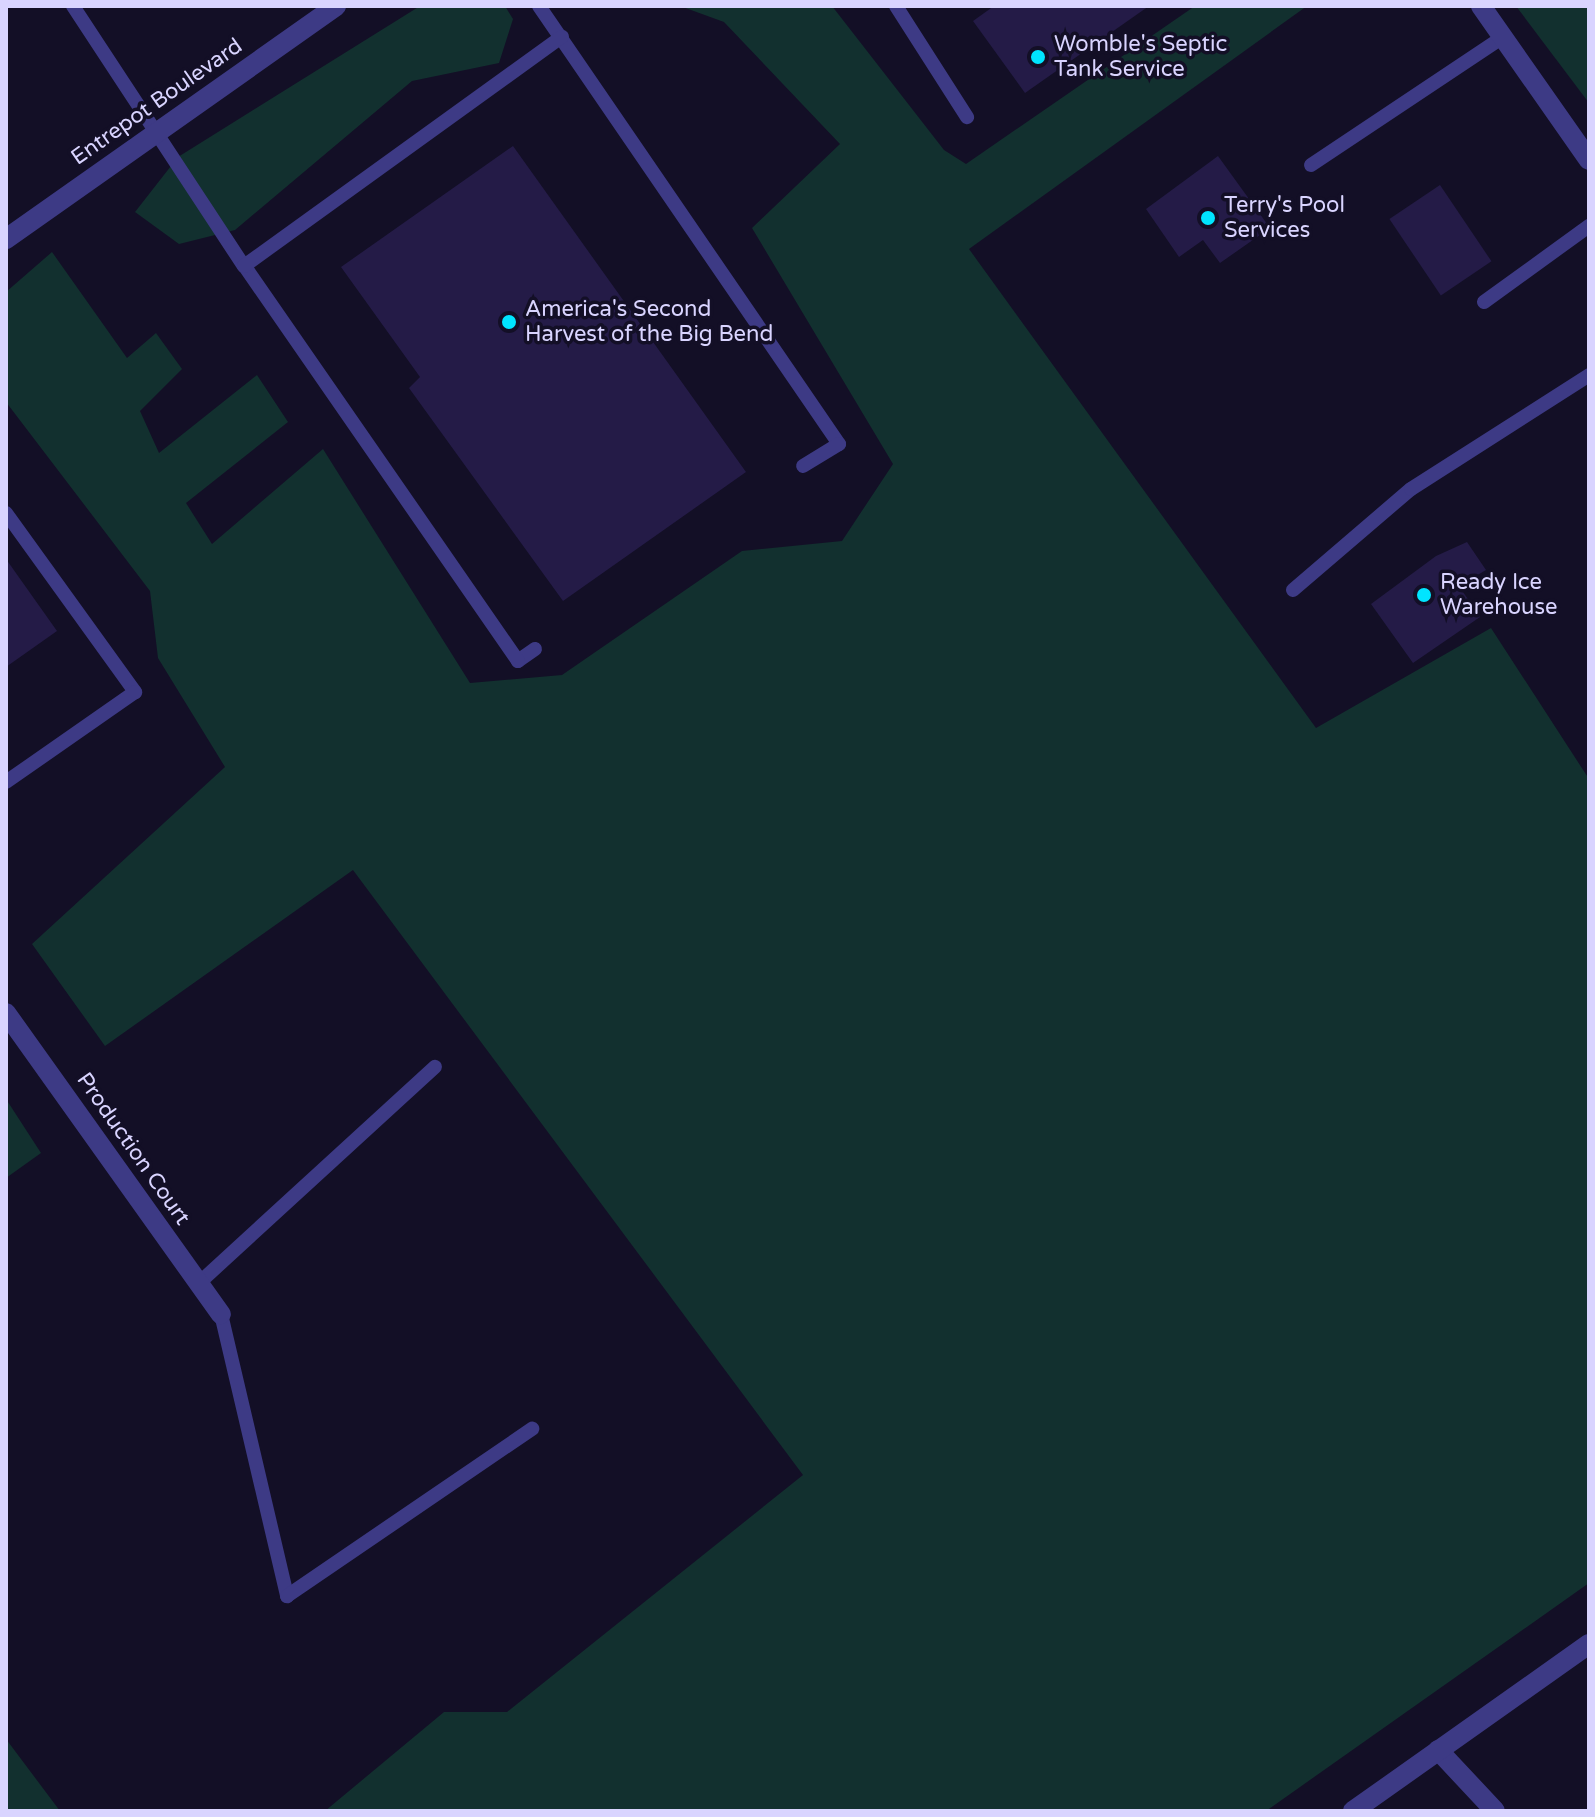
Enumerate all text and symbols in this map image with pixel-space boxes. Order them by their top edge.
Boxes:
place label: Womble's Septic Tank Service [1054,31,1227,82]
street label: Entrepot Boulevard [66,33,248,171]
marker: Womble's Septic Tank Service [1029,48,1047,66]
place label: Terry's Pool Services [1224,192,1345,244]
marker: Terry's Pool Services [1199,209,1217,227]
place label: America's Second Harvest of the Big Bend [525,296,773,348]
marker: America's Second Harvest of the Big Bend [500,313,518,331]
place label: Ready Ice Warehouse [1440,569,1557,620]
marker: Ready Ice Warehouse [1415,586,1433,604]
street label: Production Court [71,1068,195,1230]

